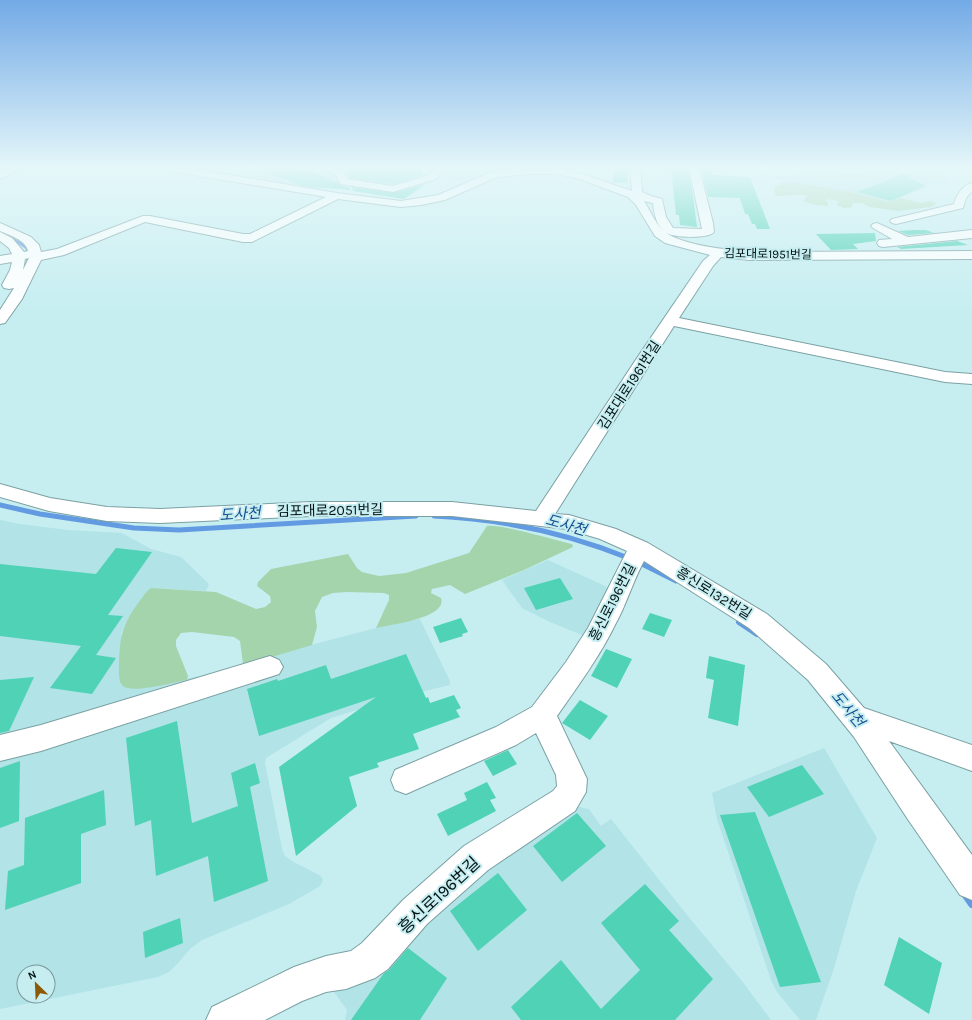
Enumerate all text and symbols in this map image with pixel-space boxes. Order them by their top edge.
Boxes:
street label: 김포대로1951번길 [724,246,812,262]
street label: 김포대로1961번길 [594,338,665,433]
street label: 김포대로2051번길 [277,501,383,520]
water label: 도사천 [219,503,263,524]
water label: 도사천 [544,511,590,540]
street label: 흥신로196번길 [586,560,639,644]
street label: 흥신로132번길 [673,564,754,623]
water label: 도사천 [828,687,870,732]
street label: 흥신로196번길 [394,852,484,938]
north arrow [16,964,56,1004]
text: N [26,968,38,983]

